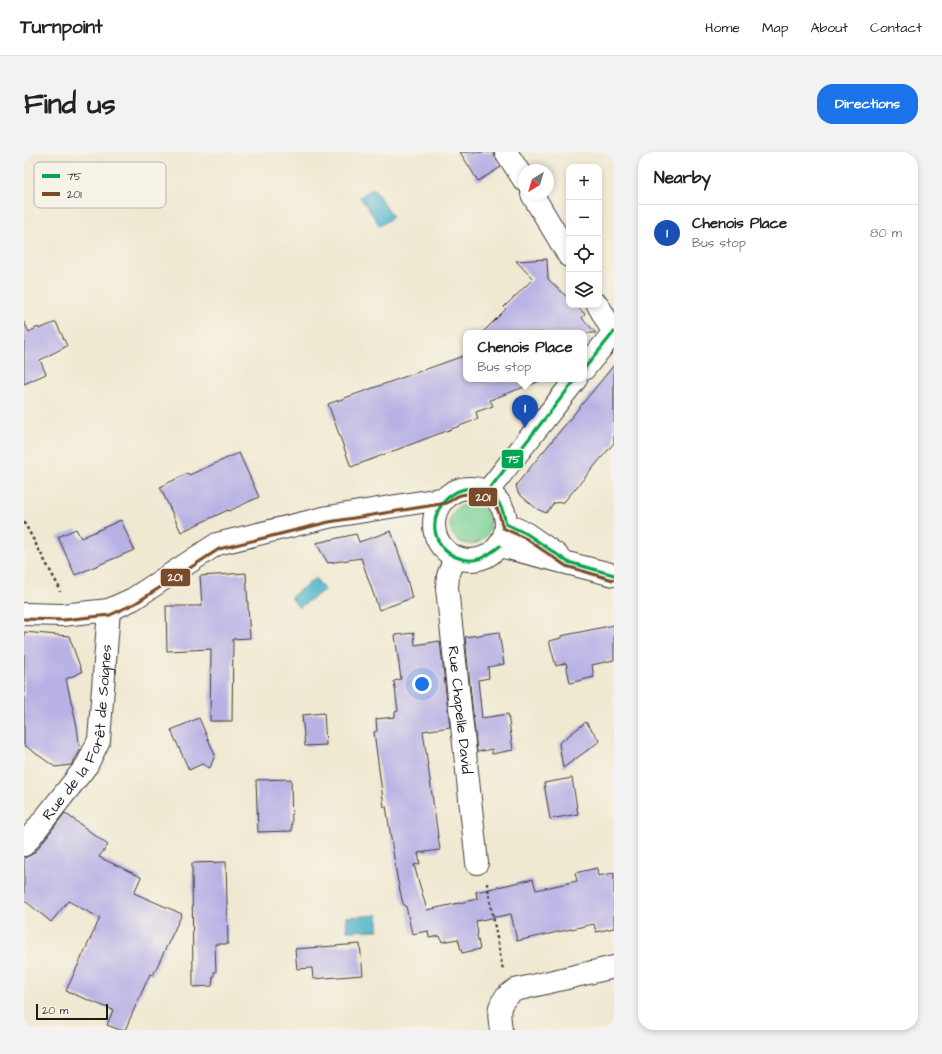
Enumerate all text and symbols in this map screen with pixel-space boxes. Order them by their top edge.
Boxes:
text: Turnpoint [20,14,103,41]
text: Home [705,18,740,38]
text: Map [762,18,788,38]
text: About [810,18,848,38]
text: Contact [870,18,922,38]
button: Directions [817,84,918,124]
text: Find us [24,85,115,124]
legend [34,162,166,208]
north arrow [518,164,554,200]
map controls [566,164,602,308]
button: + [566,164,602,200]
text: Nearby [654,166,711,190]
text: 75 [67,169,82,184]
text: 201 [67,187,82,202]
button: − [566,200,602,236]
text: Chenois Place [692,213,787,234]
text: 1 [666,224,668,242]
text: 80 m [870,224,902,242]
text: Bus stop [692,234,746,252]
button: locate [566,236,602,272]
button: layers [566,272,602,308]
popup [463,330,587,382]
text: Chenois Place [477,337,573,358]
text: Bus stop [477,358,531,376]
pin: 1 [512,395,538,428]
line badge: 75 [501,449,524,469]
text: 75 [505,452,520,467]
line badge: 201 [468,487,498,507]
text: 201 [475,490,491,505]
line badge: 201 [160,568,191,587]
text: 201 [167,570,183,585]
street label: Rue de la Forêt de Soignes [37,643,117,824]
street label: Rue Chapelle David [443,645,478,775]
your location [412,674,432,694]
scale bar [36,1002,108,1021]
text: 20 m [42,1003,68,1018]

